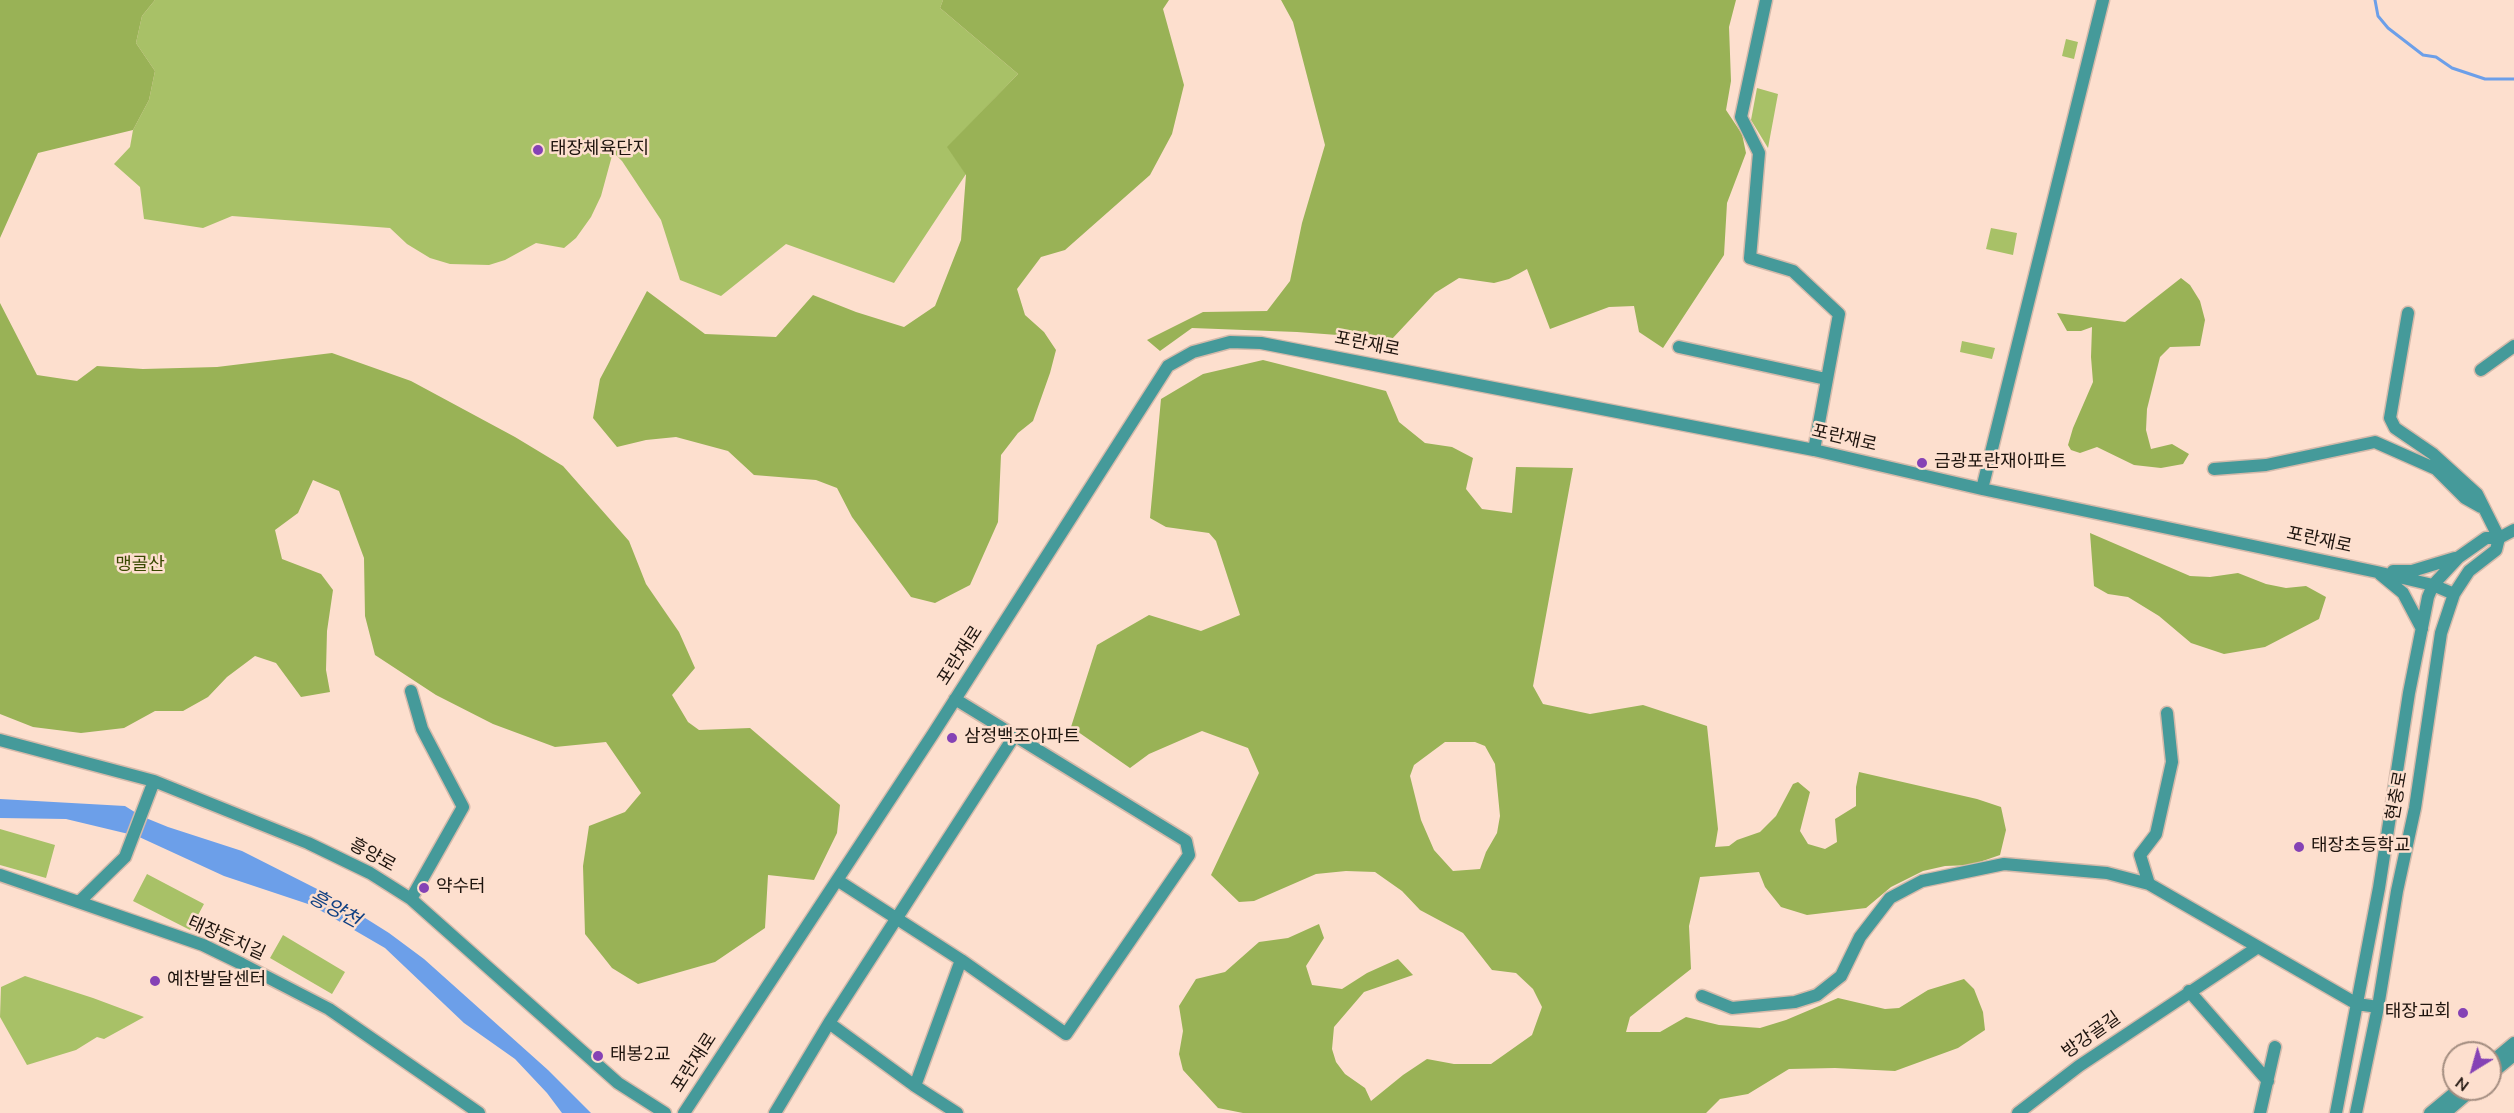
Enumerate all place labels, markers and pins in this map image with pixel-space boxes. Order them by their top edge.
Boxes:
place label: 태장체육단지 [550,139,649,161]
marker: 태장체육단지 [531,143,545,157]
place label: 금광포란재아파트 [1934,452,2066,474]
marker: 금광포란재아파트 [1915,456,1929,470]
place label: 삼정백조아파트 [964,727,1080,749]
marker: 삼정백조아파트 [945,731,959,745]
place label: 태장초등학교 [2311,836,2410,858]
marker: 태장초등학교 [2292,840,2306,854]
place label: 약수터 [436,877,486,899]
marker: 약수터 [417,881,431,895]
place label: 예찬발달센터 [167,970,266,992]
marker: 예찬발달센터 [148,974,162,988]
place label: 태장교회 [2385,1002,2451,1024]
marker: 태장교회 [2456,1006,2470,1020]
place label: 태봉2교 [610,1045,670,1067]
marker: 태봉2교 [591,1049,605,1063]

